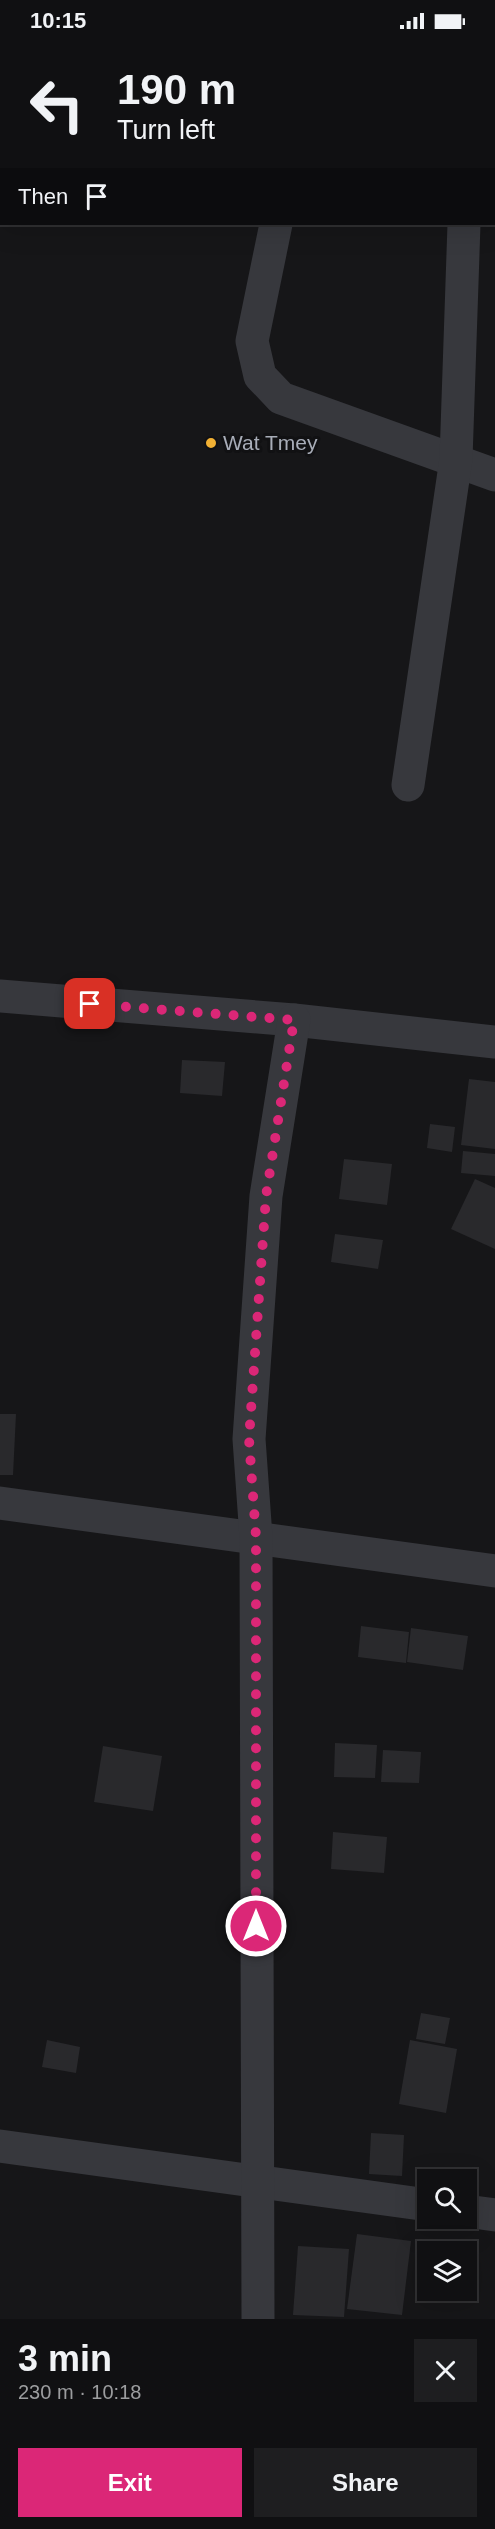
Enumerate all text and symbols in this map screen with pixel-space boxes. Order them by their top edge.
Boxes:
text: 10:15 [30,8,86,33]
icon: left [18,66,96,144]
text: 190 m [117,66,236,113]
text: Turn left [117,115,215,145]
icon: arrive [80,180,113,213]
text: Then [18,184,68,209]
place label: Wat Tmey [223,431,318,454]
marker: Wat Tmey [204,436,218,450]
pin [64,978,115,1029]
icon: arrive [73,987,106,1020]
position arrow [224,1894,288,1958]
map controls [417,2169,477,2301]
button: search [417,2169,477,2229]
button: layers [417,2241,477,2301]
text: 3 min [18,2338,112,2379]
button: close [414,2339,477,2402]
text: 230 m · 10:18 [18,2381,141,2403]
button: Exit [18,2448,242,2517]
button: Share [254,2448,477,2517]

